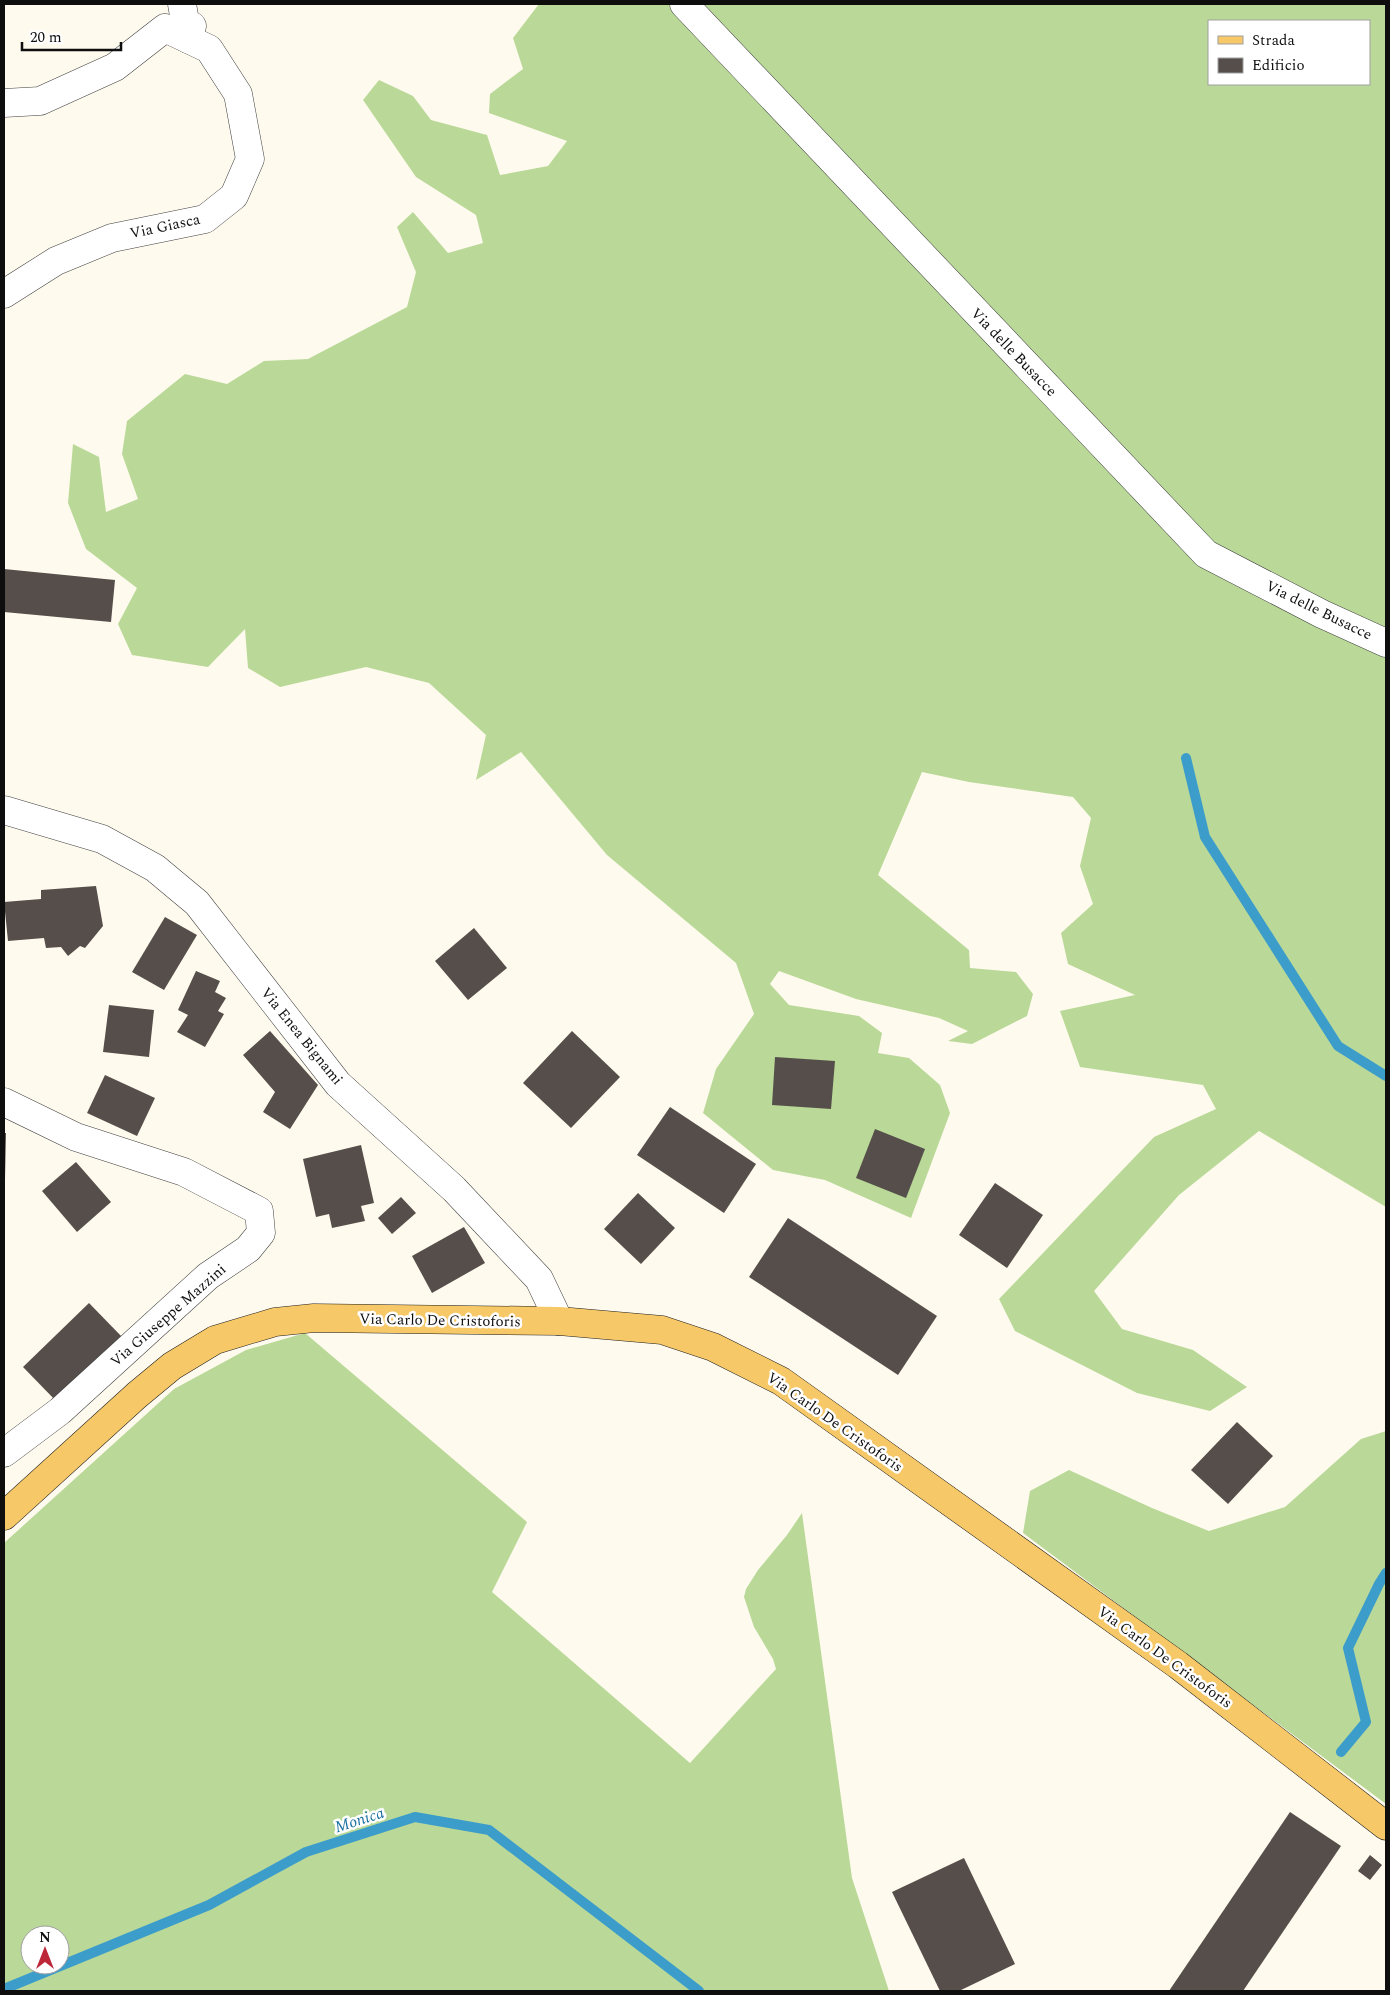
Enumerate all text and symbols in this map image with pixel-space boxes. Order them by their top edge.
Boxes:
scale bar [22,20,121,52]
legend [1208,20,1370,85]
text: 20 m [30,26,62,49]
text: Strada [1252,29,1295,52]
text: Edificio [1252,54,1305,77]
street label: Via Giasca [128,208,203,245]
street label: Via delle Busacce [965,303,1062,402]
street label: Via delle Busacce [1262,575,1376,646]
street label: Via Enea Bignami [255,982,348,1090]
street label: Via Giuseppe Mazzini [105,1258,232,1372]
street label: Via Carlo De Cristoforis [359,1308,521,1333]
street label: Via Carlo De Cristoforis [762,1367,908,1478]
street label: Via Carlo De Cristoforis [1093,1601,1237,1714]
water label: Monica [332,1801,387,1839]
north arrow [20,1925,70,1975]
text: N [39,1927,51,1948]

